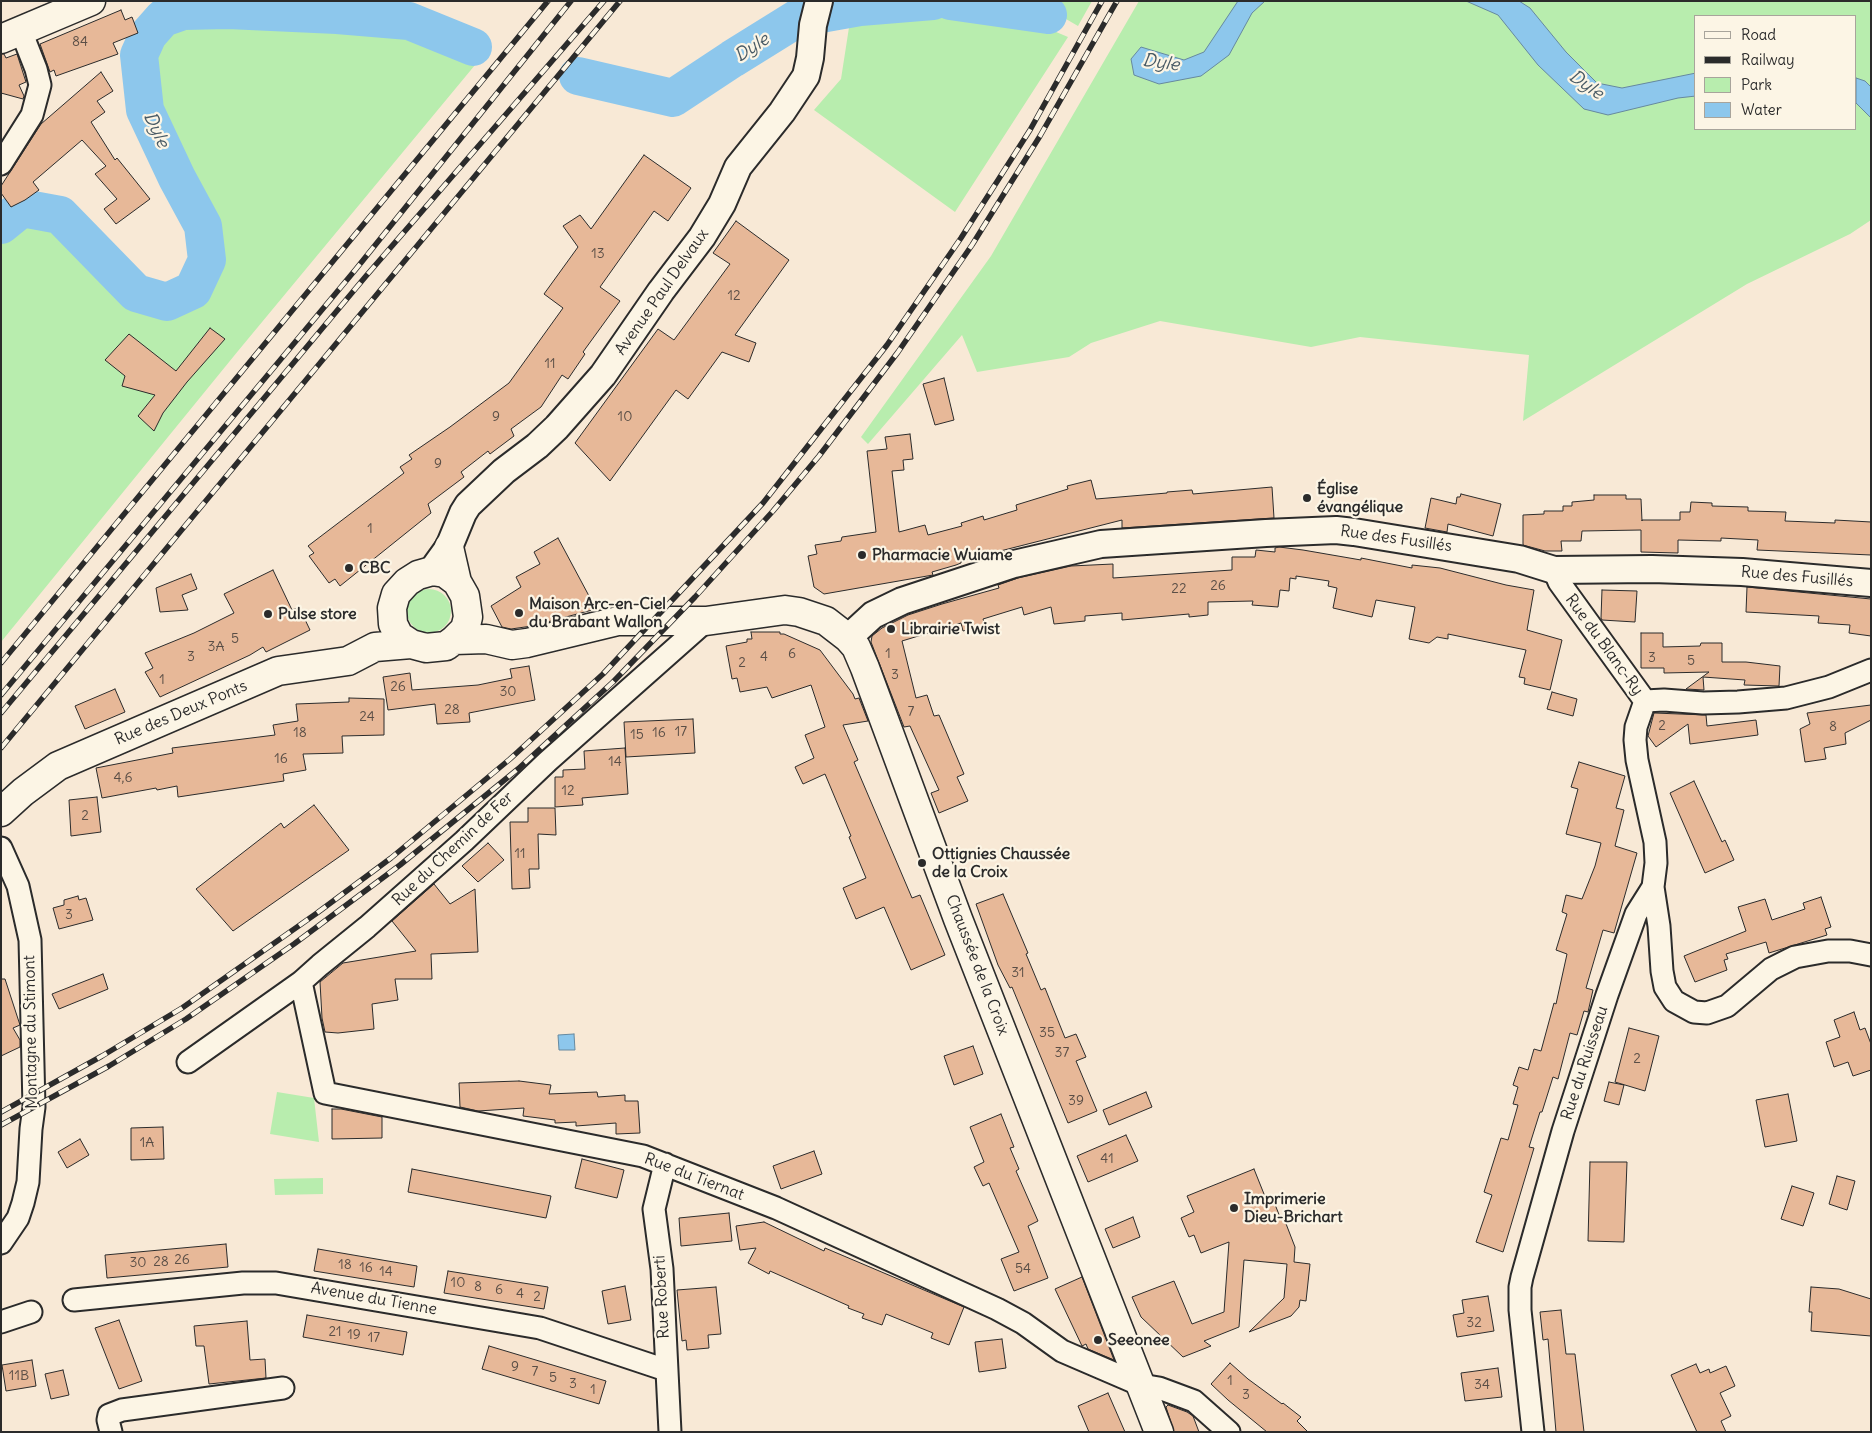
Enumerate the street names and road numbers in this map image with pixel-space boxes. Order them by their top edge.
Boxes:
street label: Avenue Paul Delvaux [611,225,713,359]
street label: Rue des Fusillés [1339,522,1453,556]
street label: Rue des Fusillés [1740,563,1854,591]
street label: Rue du Blanc-Ry [1561,591,1647,699]
street label: Rue des Deux Ponts [112,676,250,750]
street label: Rue du Chemin de Fer [388,788,518,910]
street label: Chaussée de la Croix [941,892,1013,1038]
street label: Montagne du Stimont [20,955,42,1109]
street label: Rue du Ruisseau [1557,1003,1613,1123]
street label: Rue du Tiernat [641,1149,747,1205]
street label: Rue Roberti [650,1255,674,1339]
street label: Avenue du Tienne [309,1278,439,1320]

